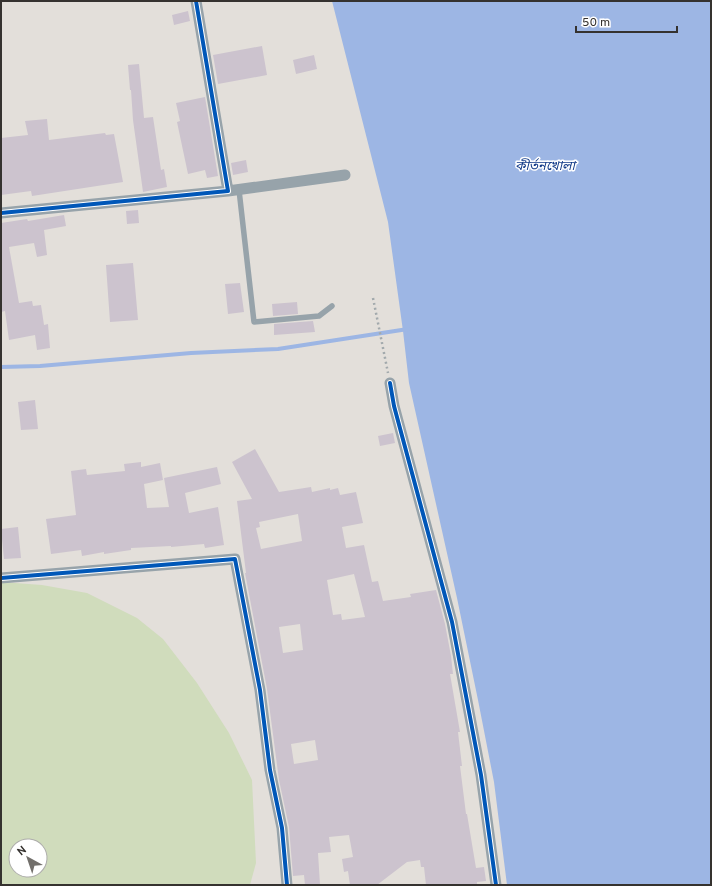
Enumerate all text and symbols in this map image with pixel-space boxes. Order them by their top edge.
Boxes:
scale bar [576,8,677,34]
text: 50 m [582,15,610,31]
water label: কীর্তনখোলা [515,158,578,175]
north arrow [8,838,48,878]
text: N [15,843,30,859]

